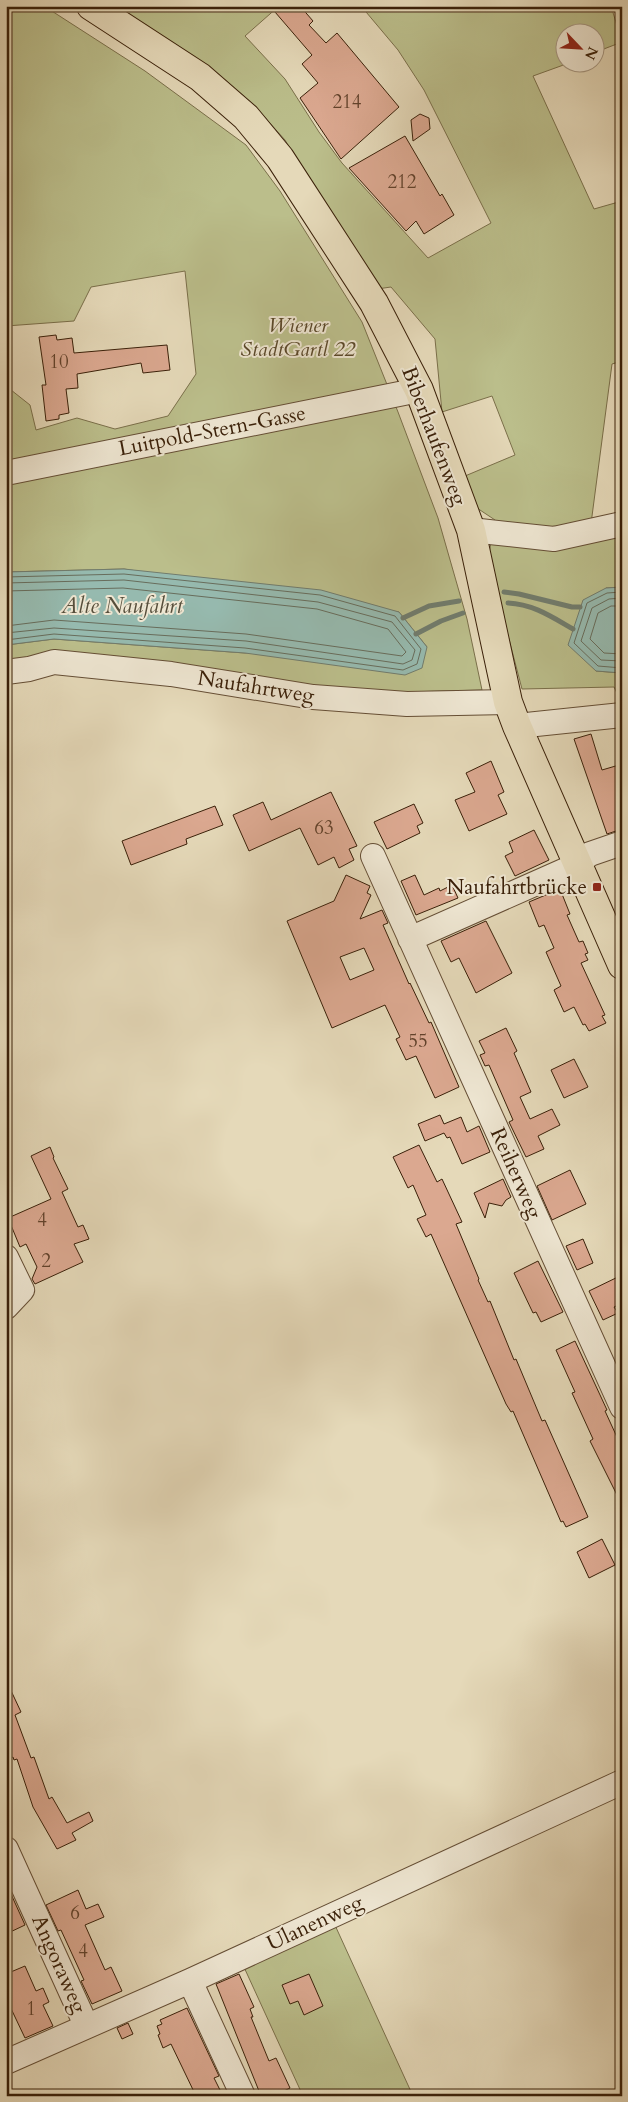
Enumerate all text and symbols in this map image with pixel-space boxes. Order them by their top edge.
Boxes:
north arrow [556,22,606,72]
text: N [580,44,603,63]
house number: 214 [332,89,362,115]
house number: 212 [387,169,417,195]
park label: Wiener StadtGartl 22 [240,311,356,364]
house number: 10 [49,349,69,375]
street label: Biberhaufenweg [394,362,474,510]
street label: Luitpold-Stern-Gasse [116,399,308,463]
water label: Alte Naufahrt [60,591,183,621]
street label: Naufahrtweg [195,663,317,711]
house number: 63 [314,815,334,841]
place label: Naufahrtbrücke [446,873,587,902]
marker: Naufahrtbrücke [591,881,603,893]
house number: 55 [408,1028,428,1054]
street label: Reiherweg [483,1123,549,1223]
house number: 4 [37,1207,47,1233]
house number: 2 [41,1248,51,1274]
street label: Ulanenweg [262,1888,368,1958]
house number: 6 [70,1900,80,1926]
street label: Angoraweg [24,1910,94,2018]
house number: 4 [78,1938,88,1964]
house number: 1 [26,1996,36,2022]

